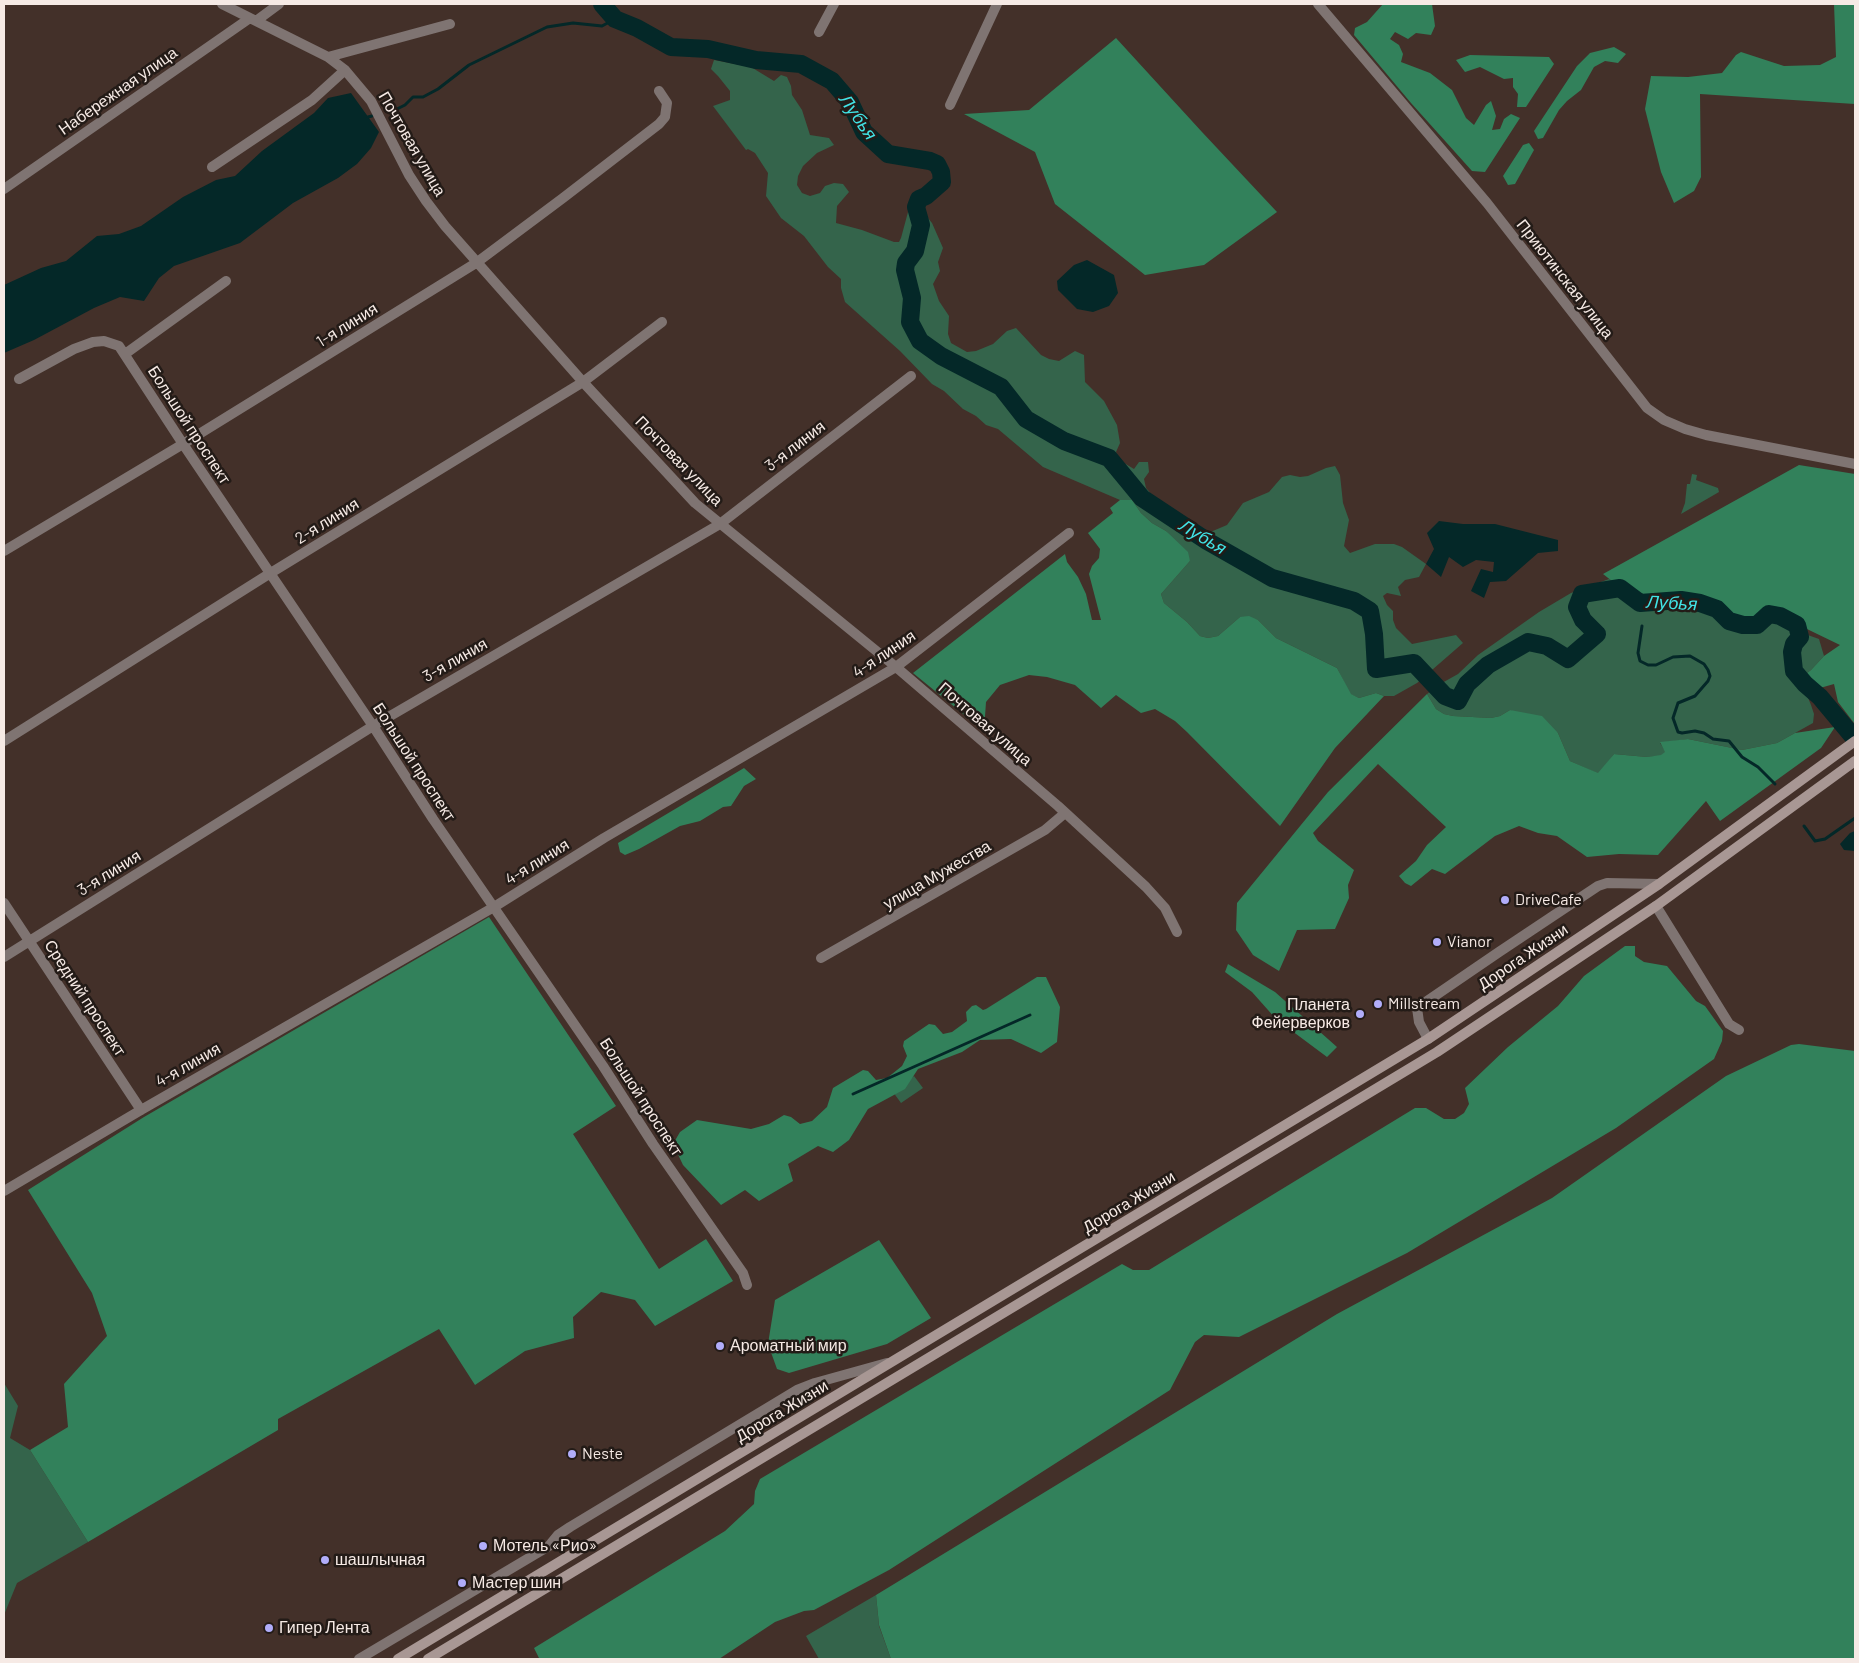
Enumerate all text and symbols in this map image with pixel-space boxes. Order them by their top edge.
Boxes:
street label: Набережная улица [55,43,181,139]
street label: Почтовая улица [374,88,450,200]
water label: Лубья [835,90,881,144]
street label: Приютинская улица [1512,215,1618,343]
street label: 1-я линия [313,299,381,351]
street label: Большой проспект [144,362,234,488]
street label: Почтовая улица [631,412,727,510]
street label: 3-я линия [761,417,829,475]
street label: 2-я линия [292,494,362,548]
water label: Лубья [1176,515,1230,559]
water label: Лубья [1646,591,1698,615]
street label: 4-я линия [849,626,919,682]
street label: 3-я линия [419,634,491,686]
street label: Почтовая улица [934,678,1036,770]
street label: Большой проспект [369,699,459,825]
street label: 4-я линия [502,835,572,889]
street label: улица Мужества [880,836,994,914]
street label: 3-я линия [74,846,144,900]
place label: DriveCafe [1515,890,1582,910]
marker: DriveCafe [1499,894,1511,906]
street label: Дорога Жизни [1474,920,1572,994]
place label: Vianor [1447,932,1492,952]
street label: Средний проспект [40,936,130,1060]
marker: Vianor [1431,936,1443,948]
place label: Millstream [1388,994,1460,1014]
place label: Планета Фейерверков [1252,995,1350,1033]
marker: Millstream [1372,998,1384,1010]
marker: Планета Фейерверков [1354,1008,1366,1020]
street label: Большой проспект [596,1034,686,1160]
street label: 4-я линия [152,1039,224,1091]
street label: Дорога Жизни [1079,1167,1179,1237]
place label: Ароматный мир [730,1336,847,1356]
marker: Ароматный мир [714,1340,726,1352]
street label: Дорога Жизни [732,1376,832,1446]
place label: Neste [582,1444,623,1464]
marker: Neste [566,1448,578,1460]
place label: Мотель «Рио» [493,1536,597,1556]
marker: Мотель «Рио» [477,1540,489,1552]
place label: шашлычная [335,1550,425,1570]
marker: шашлычная [319,1554,331,1566]
place label: Мастер шин [472,1573,561,1593]
marker: Мастер шин [456,1577,468,1589]
place label: Гипер Лента [279,1618,370,1638]
marker: Гипер Лента [263,1622,275,1634]

